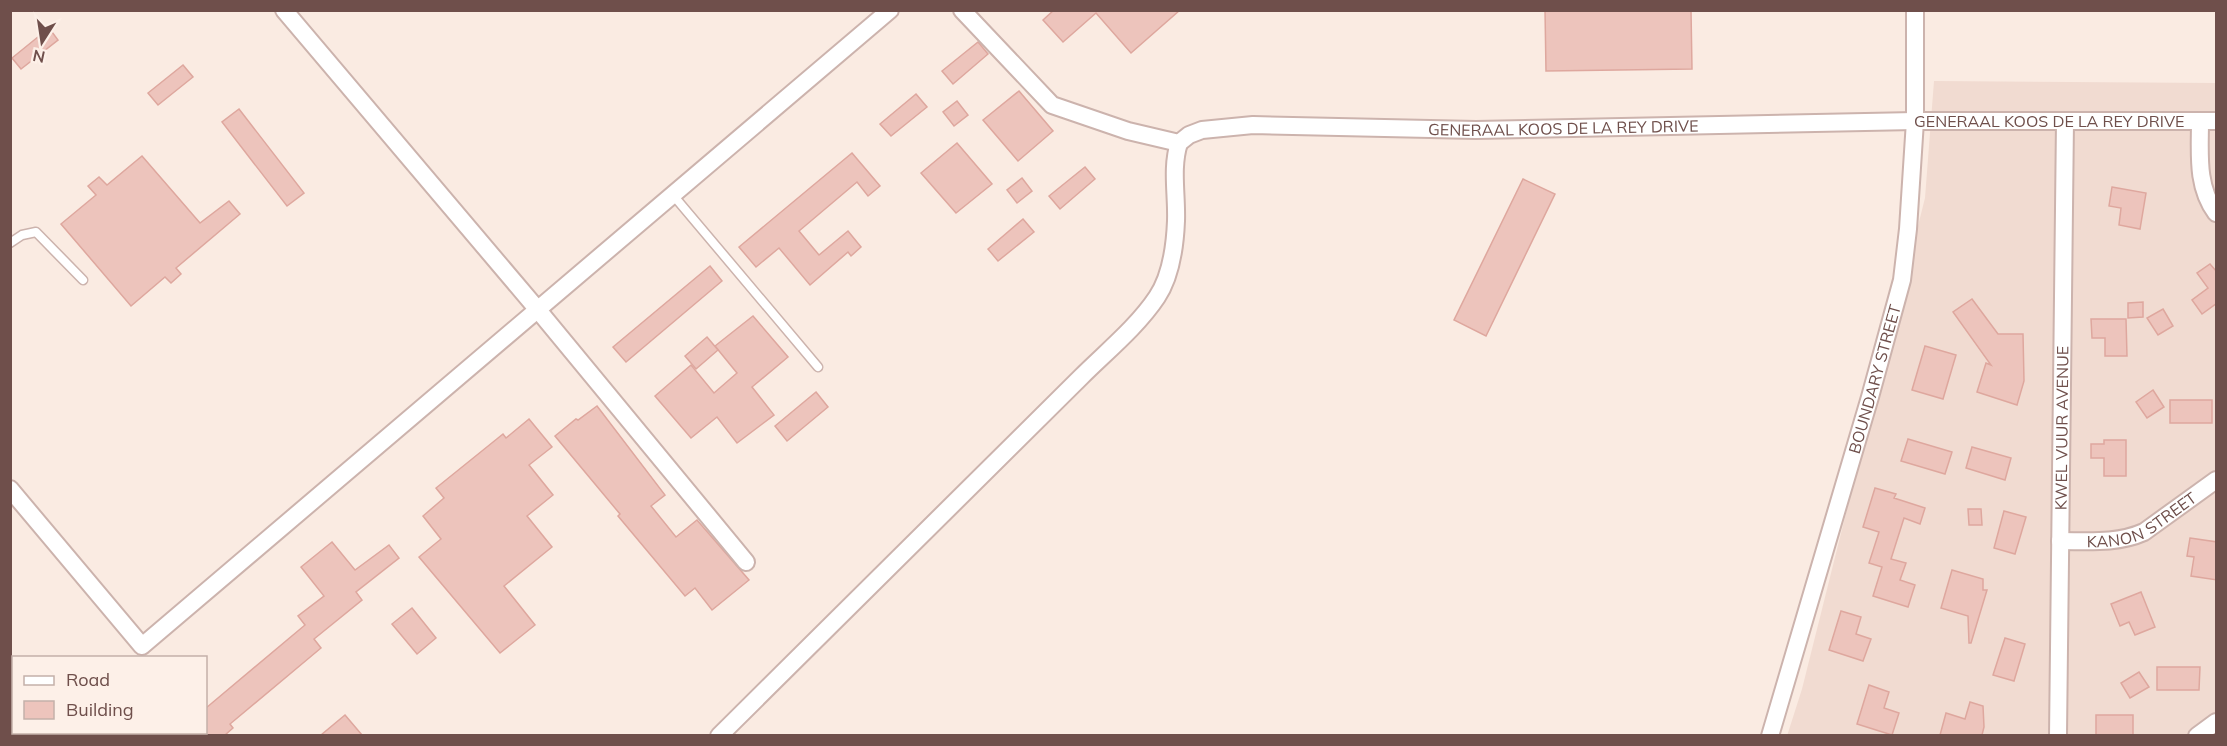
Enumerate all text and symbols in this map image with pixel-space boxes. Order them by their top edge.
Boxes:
north arrow [12,12,72,72]
text: N [31,46,47,68]
street label: GENERAAL KOOS DE LA REY DRIVE [1914,111,2184,131]
street label: GENERAAL KOOS DE LA REY DRIVE [1428,115,1699,140]
street label: BOUNDARY STREET [1844,302,1905,456]
street label: KWEL VUUR AVENUE [2051,346,2072,510]
street label: KANON STREET [2087,487,2201,551]
legend [12,656,207,734]
text: Road [66,668,110,691]
text: Building [66,698,134,721]

